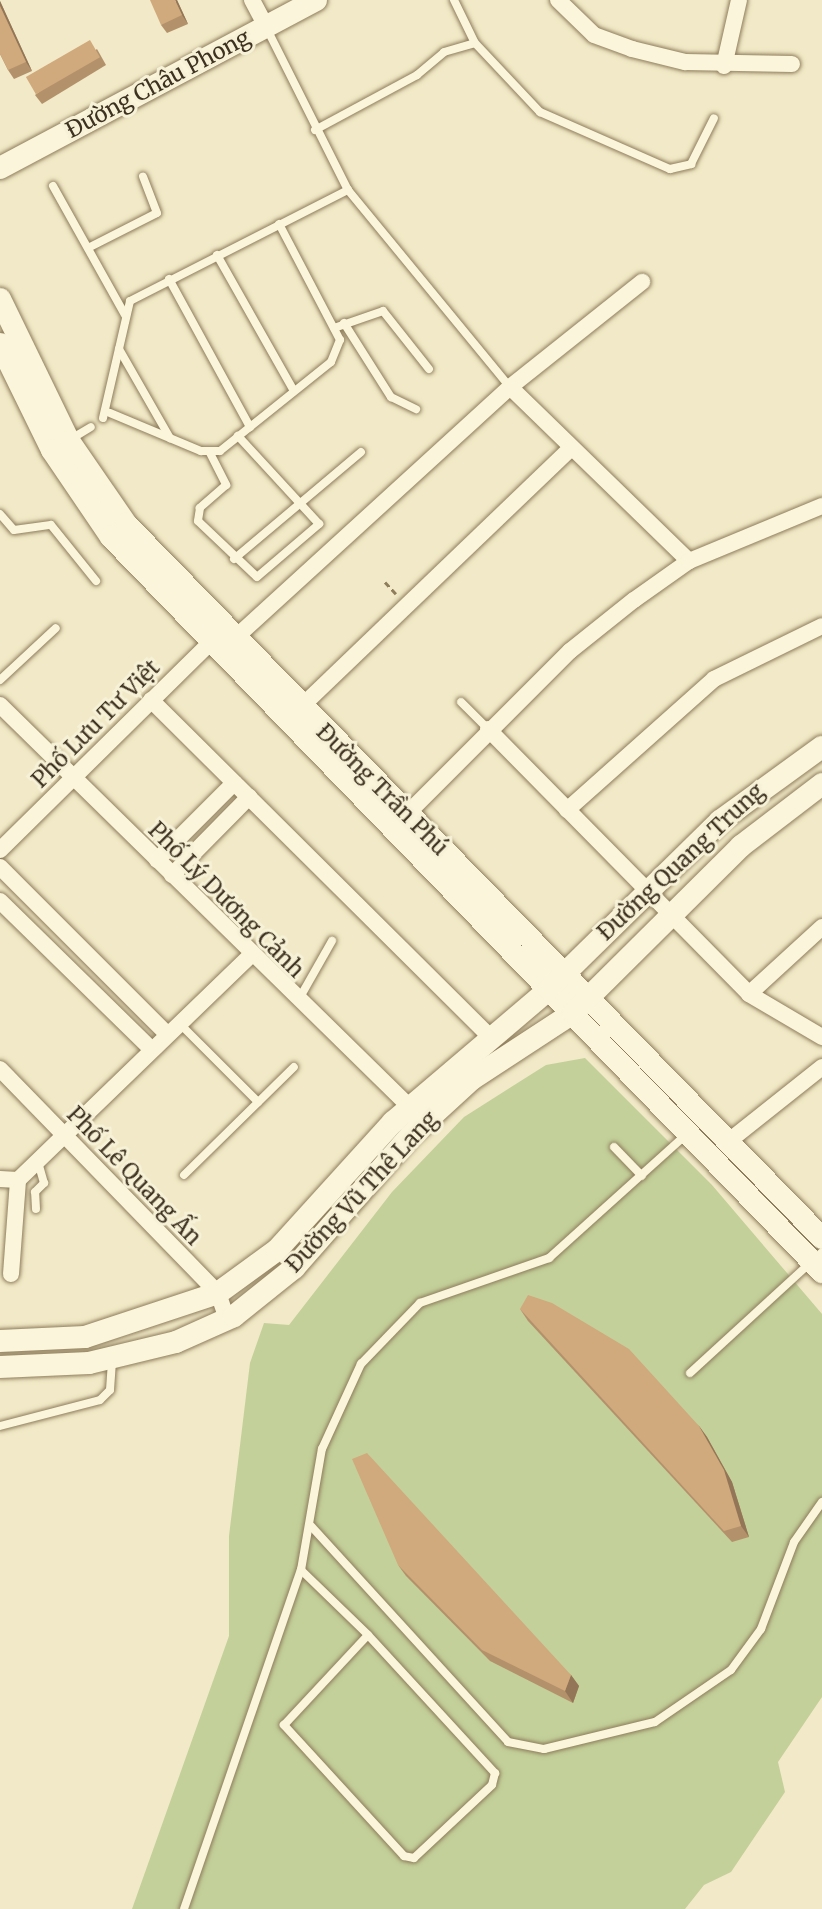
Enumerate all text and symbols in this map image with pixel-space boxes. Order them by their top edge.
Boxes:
street label: Đường Châu Phong [61,24,255,144]
street label: Phố Lưu Tư Việt [27,655,165,793]
street label: Đường Trần Phú [311,719,453,861]
street label: Đường Quang Trung [592,778,770,946]
street label: Phố Lý Dương Cảnh [143,817,309,983]
street label: Phố Lê Quang Ấn [61,1101,207,1251]
street label: Đường Vũ Thê Lang [281,1106,443,1278]

